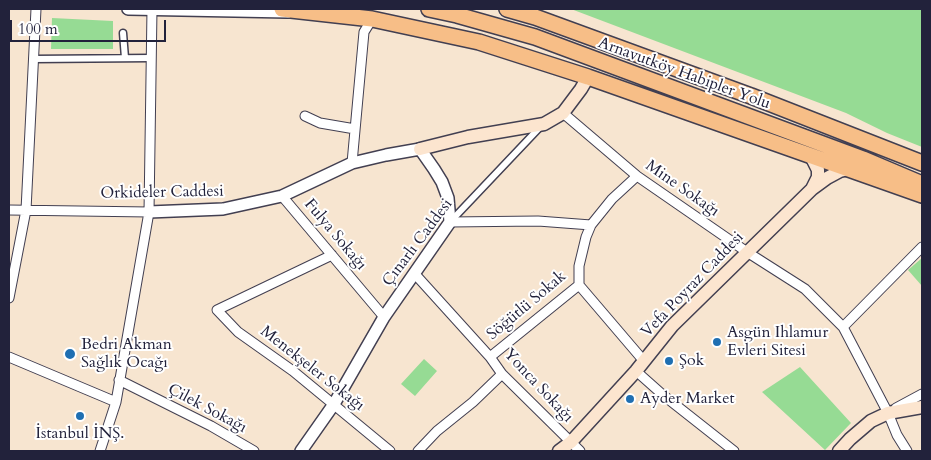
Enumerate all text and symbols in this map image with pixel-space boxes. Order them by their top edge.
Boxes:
scale bar [12,10,169,42]
text: 100 m [18,19,58,39]
street label: Arnavutköy Habipler Yolu [595,34,773,114]
street label: Mine Sokağı [641,157,723,221]
street label: Orkideler Caddesi [100,182,224,204]
street label: Fulya Sokağı [300,195,370,275]
street label: Çınarlı Caddesi [379,195,457,291]
street label: Vefa Poyraz Caddesi [638,228,748,342]
street label: Söğütlü Sokak [484,267,570,345]
street label: Menekşeler Sokağı [256,322,368,416]
place label: Asgün Ihlamur Evleri Sitesi [727,323,828,361]
place label: Bedri Akman Sağlık Ocağı [81,335,172,373]
marker: Asgün Ihlamur Evleri Sitesi [711,336,723,348]
street label: Yonca Sokağı [499,345,577,427]
marker: Bedri Akman Sağlık Ocağı [63,347,77,361]
place label: Şok [679,351,704,371]
marker: Şok [663,355,675,367]
street label: Çilek Sokağı [164,380,250,438]
place label: Ayder Market [640,389,734,409]
marker: Ayder Market [624,393,636,405]
marker: İstanbul İNŞ. [74,410,86,422]
place label: İstanbul İNŞ. [36,424,124,444]

